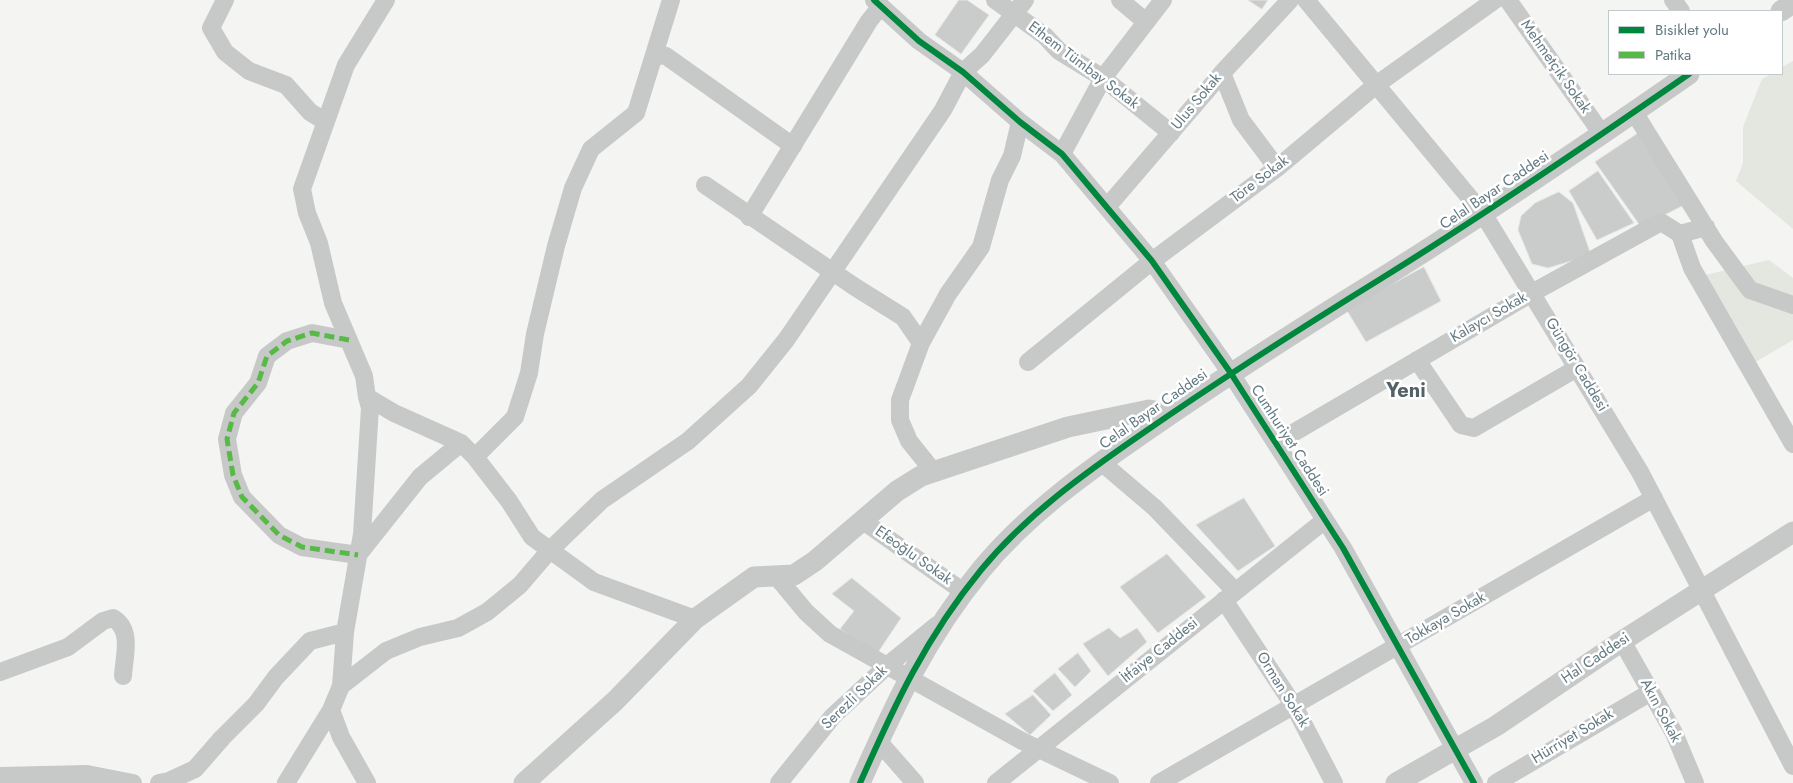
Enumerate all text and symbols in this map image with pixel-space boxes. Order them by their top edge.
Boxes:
legend [1608,10,1783,75]
street label: Mehmetçik Sokak [1516,17,1594,117]
street label: Ethem Tümbay Sokak [1024,19,1142,113]
text: Bisiklet yolu [1655,19,1729,41]
text: Patika [1655,44,1691,66]
street label: Ulus Sokak [1168,70,1226,134]
street label: Celal Bayar Caddesi [1437,148,1553,234]
street label: Töre Sokak [1228,152,1292,208]
street label: Kalaycı Sokak [1448,289,1530,347]
street label: Güngör Caddesi [1541,315,1611,415]
street label: Celal Bayar Caddesi [1096,366,1212,454]
district label: Yeni [1386,380,1426,404]
street label: Cumhuriyet Caddesi [1246,382,1332,500]
street label: Efeoğlu Sokak [871,523,955,589]
street label: Tokkaya Sokak [1403,589,1489,649]
street label: İtfaiye Caddesi [1118,615,1202,687]
street label: Hal Caddesi [1559,630,1633,688]
street label: Orman Sokak [1252,649,1312,731]
street label: Serezli Sokak [819,662,891,734]
street label: Akın Sokak [1636,676,1684,746]
street label: Hürriyet Sokak [1529,706,1617,768]

